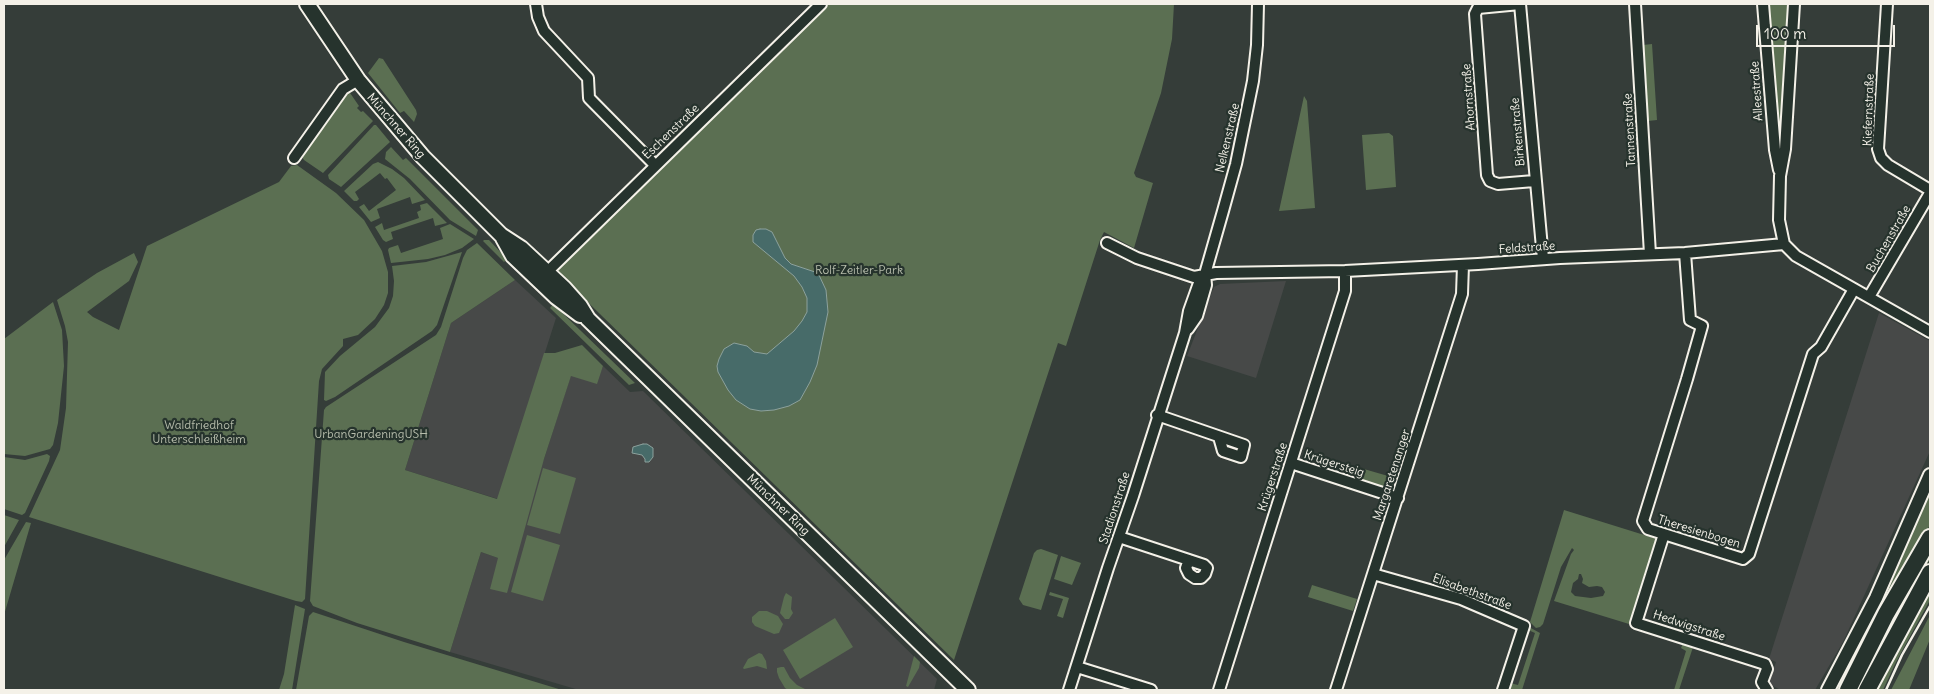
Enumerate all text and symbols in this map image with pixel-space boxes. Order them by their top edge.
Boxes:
scale bar [1759,15,1898,47]
text: 100 m [1764,24,1806,43]
street label: Alleestraße [1748,61,1766,121]
street label: Ahornstraße [1459,63,1479,131]
street label: Kiefernstraße [1861,73,1877,147]
street label: Münchner Ring [364,90,428,162]
street label: Tannenstraße [1621,93,1639,167]
street label: Birkenstraße [1508,97,1528,167]
street label: Eschenstraße [640,101,702,163]
street label: Nelkenstraße [1213,102,1243,174]
street label: Buchenstraße [1864,203,1914,275]
street label: Feldstraße [1498,239,1556,257]
park label: Rolf-Zeitler-Park [815,264,903,278]
park label: Waldfriedhof Unterschleißheim [152,419,246,447]
park label: UrbanGardeningUSH [314,428,428,442]
street label: Margaretenanger [1370,428,1414,522]
street label: Krügerstraße [1255,441,1291,513]
street label: Krügersteig [1302,447,1366,481]
street label: Stadionstraße [1097,470,1133,546]
street label: Münchner Ring [744,471,812,539]
street label: Theresienbogen [1656,513,1742,551]
street label: Elisabethstraße [1431,571,1513,613]
street label: Hedwigstraße [1651,608,1727,644]

